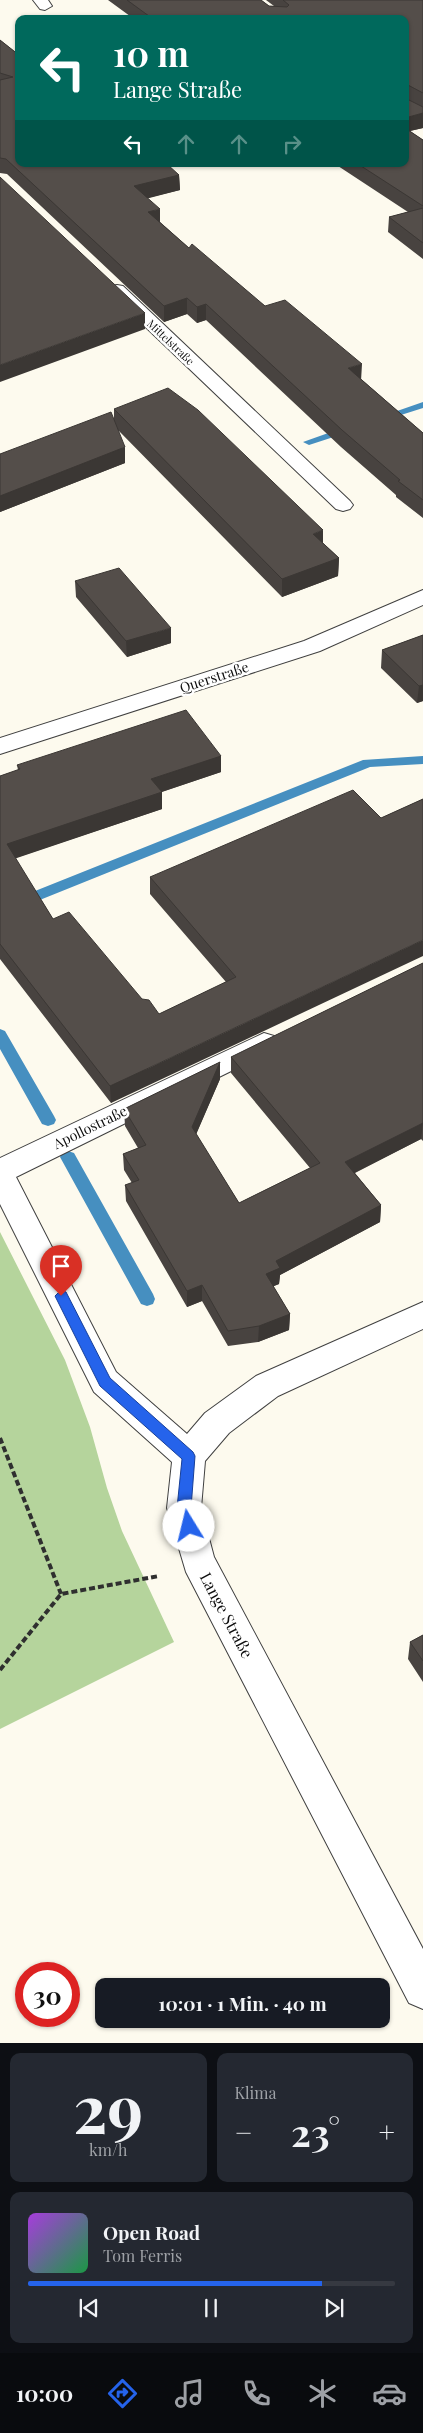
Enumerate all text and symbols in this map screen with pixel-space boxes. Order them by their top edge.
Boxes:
text: 10 m [113,29,189,76]
icon: left [30,35,95,100]
text: Lange Straße [113,74,242,104]
icon: left [119,130,147,158]
icon: ahead [172,130,200,158]
icon: ahead [225,130,253,158]
icon: right [278,130,306,158]
street label: Mittelstraße [144,316,198,369]
street label: Querstraße [177,657,251,697]
street label: Apollostraße [49,1101,130,1153]
pin [40,1245,82,1296]
icon: arrive [47,1252,75,1280]
position arrow [162,1499,214,1551]
street label: Lange Straße [196,1569,258,1661]
speed limit sign: 30 [15,1962,80,2027]
text: 10:01 · 1 Min. · 40 m [158,1990,327,2016]
text: 29 [73,2063,143,2149]
text: Klima [235,2082,276,2103]
text: 23° [291,2106,340,2157]
text: − [235,2113,253,2150]
text: + [379,2113,395,2150]
text: km/h [89,2139,127,2160]
text: Open Road [103,2219,200,2245]
text: Tom Ferris [103,2245,182,2266]
icon: previous [75,2294,103,2322]
icon: pause [197,2294,225,2322]
icon: next [320,2294,348,2322]
icon: directions [105,2376,140,2411]
icon: music [172,2376,207,2411]
icon: phone [239,2376,274,2411]
icon: climate [305,2376,340,2411]
icon: car [372,2376,407,2411]
text: 10:00 [16,2378,73,2408]

